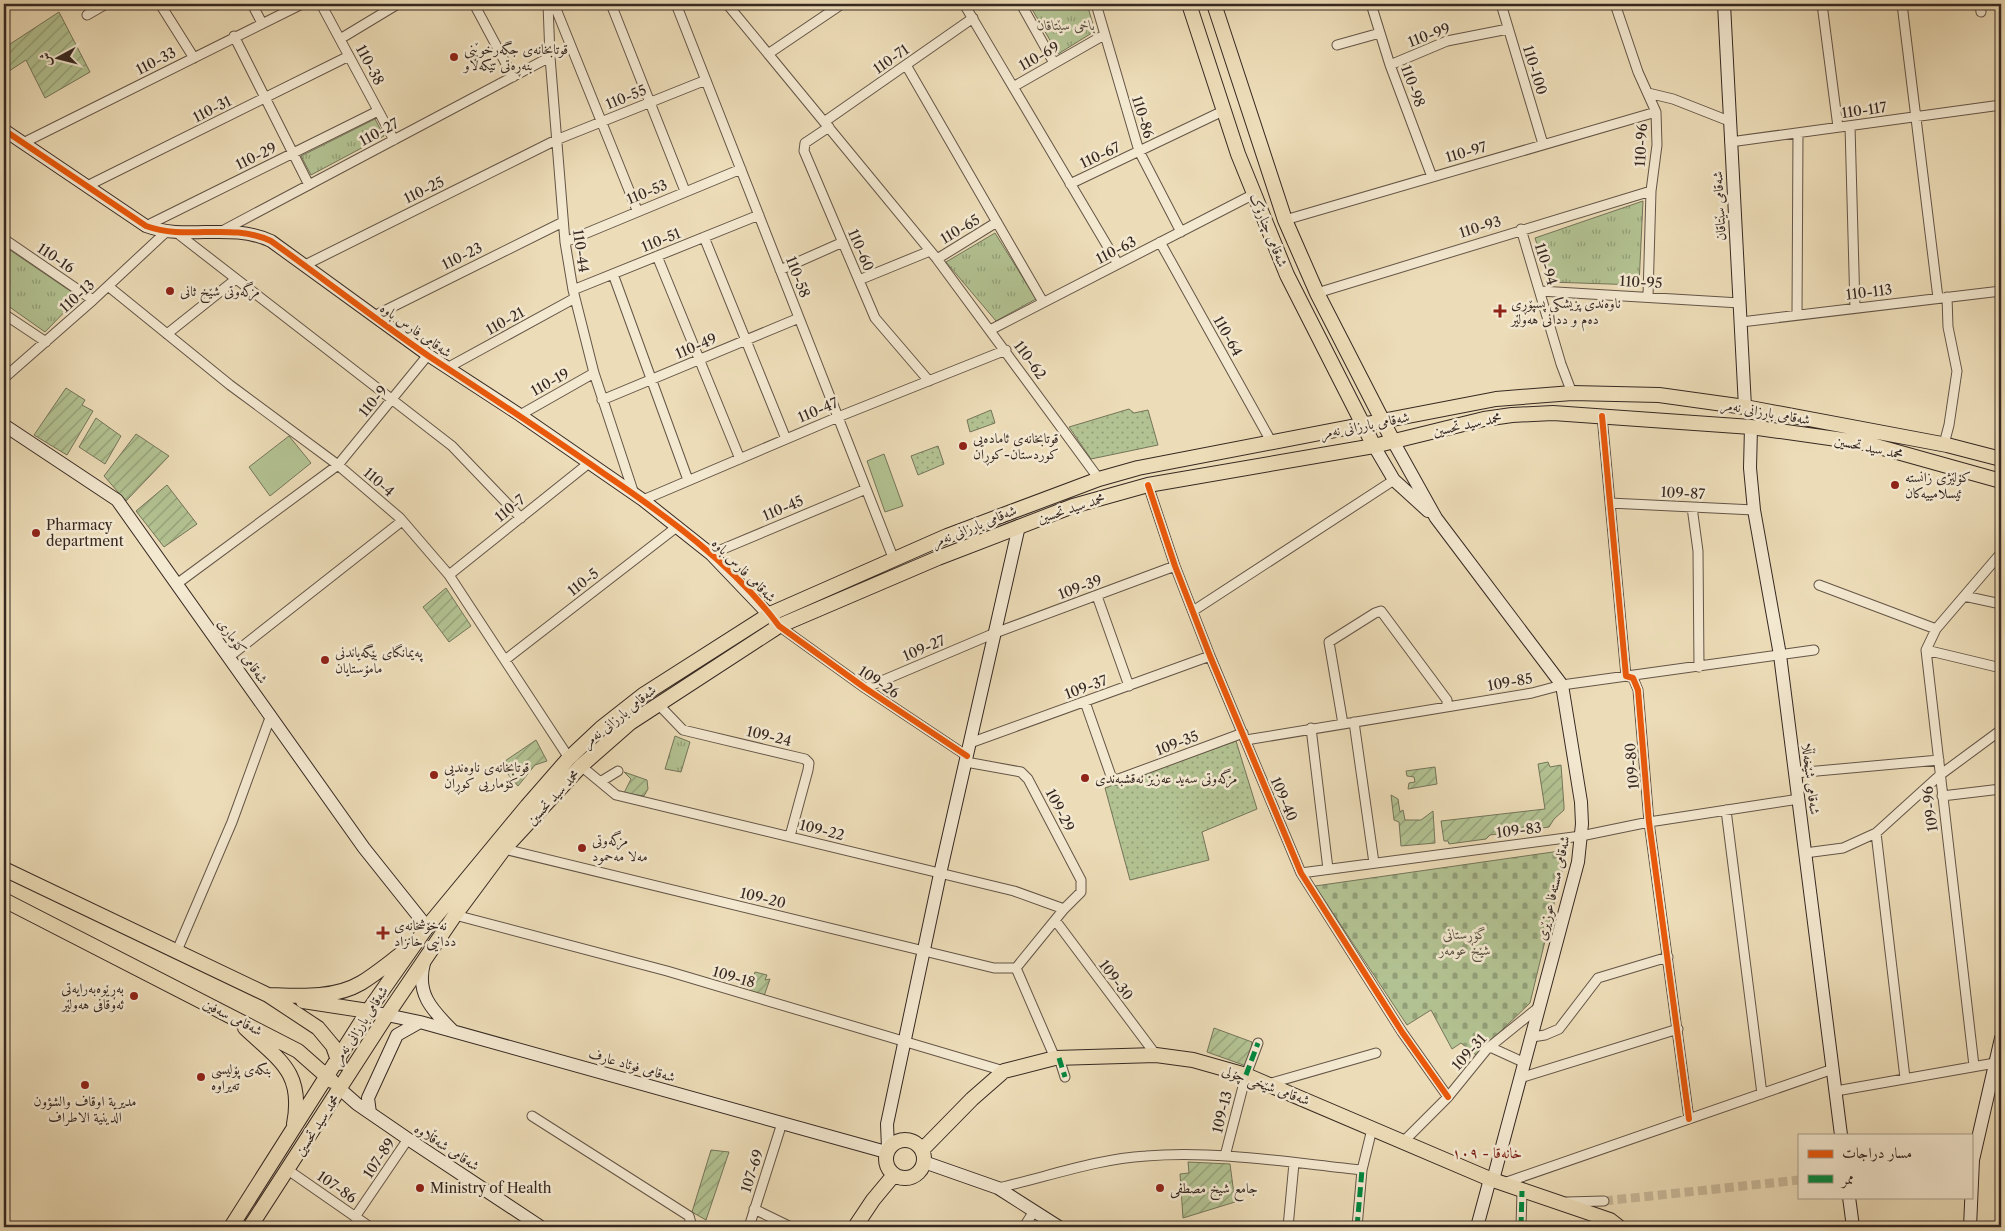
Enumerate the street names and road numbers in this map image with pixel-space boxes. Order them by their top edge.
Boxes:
street label: 110-99 [1406,19,1452,51]
street label: 110-69 [1016,38,1062,74]
street label: 110-71 [870,40,912,78]
street label: 110-38 [352,42,388,88]
street label: 110-33 [133,43,179,79]
street label: 110-100 [1519,43,1551,97]
street label: 110-98 [1397,62,1429,110]
street label: 110-55 [603,81,649,113]
street label: 110-31 [190,92,234,126]
street label: 110-86 [1128,94,1158,140]
street label: 110-117 [1840,98,1888,122]
street label: 110-27 [356,114,402,150]
street label: 110-96 [1631,123,1651,167]
street label: 110-29 [233,138,279,174]
street label: 110-67 [1077,138,1123,172]
street label: 110-97 [1443,138,1489,166]
street label: شەقامی سێتاقان [1708,171,1730,241]
street label: 110-25 [401,173,447,207]
street label: 110-53 [624,176,670,208]
street label: شەقامی چنارۆک [1245,190,1292,270]
street label: 110-65 [937,210,983,248]
street label: 110-93 [1457,212,1503,242]
street label: 110-51 [639,224,683,256]
street label: 110-60 [844,226,878,274]
street label: 110-44 [569,228,593,274]
street label: 110-63 [1093,232,1139,268]
street label: 110-16 [34,239,78,277]
street label: 110-23 [439,239,485,273]
street label: 110-94 [1531,241,1561,287]
street label: 110-58 [782,254,814,300]
street label: 110-95 [1619,272,1663,292]
street label: 110-13 [56,276,98,316]
street label: 110-113 [1845,280,1893,304]
street label: شەقامی فارس باوە [377,299,455,361]
street label: 110-21 [483,303,527,339]
street label: 110-64 [1210,313,1246,359]
street label: 110-49 [673,329,719,363]
street label: 110-62 [1010,337,1050,383]
street label: 110-19 [528,364,572,400]
street label: 110-9 [355,382,391,420]
street label: 110-47 [795,393,841,426]
street label: شەقامی بارزانی نەمر [1720,395,1812,430]
street label: شەقامی بارزانی نەمر [1319,408,1411,443]
street label: محمد سید تحسین [1431,408,1503,440]
street label: محمد سید تحسین [1833,431,1905,463]
street label: 110-4 [360,464,398,500]
street label: 109-87 [1660,483,1706,503]
street label: محمد سید تحسین [1035,489,1107,527]
street label: 110-7 [491,490,529,526]
street label: 110-45 [760,491,806,525]
street label: شەقامی بارزانی نەمر [929,501,1019,552]
street label: شەقامی فارس باوە [708,534,780,606]
street label: 110-5 [564,564,602,600]
street label: 109-39 [1056,571,1104,603]
street label: شەقامی کۆماری [214,615,272,687]
street label: 109-27 [900,631,948,665]
street label: 109-26 [855,662,903,702]
street label: 109-85 [1486,669,1534,695]
street label: 109-37 [1062,671,1110,703]
street label: شەقامی بارزانی نەمر [578,681,660,752]
street label: 109-24 [745,722,793,750]
street label: 109-35 [1153,727,1201,759]
street label: 109-80 [1621,742,1643,790]
street label: شەقامی شێخەڵڵا [1798,742,1824,816]
street label: محمد سید تحسین [523,765,583,829]
street label: 109-40 [1267,774,1301,824]
street label: 109-96 [1918,785,1942,833]
street label: 109-29 [1042,786,1078,834]
street label: 109-22 [798,816,846,844]
street label: 109-83 [1495,818,1543,842]
street label: شەقامی مستەفا عوزێری [1532,834,1574,942]
street label: 109-20 [738,884,788,912]
street label: 109-30 [1095,956,1137,1004]
street label: 109-18 [711,962,757,992]
street label: شەقامی بارزانی نەمر [328,982,393,1068]
street label: شەقامی سەفین [200,994,266,1040]
street label: 109-31 [1448,1030,1490,1074]
street label: شەقامی فوئاد عارف [587,1044,677,1086]
street label: شەقامی شێخی چۆلی [1219,1061,1312,1110]
street label: 109-13 [1208,1089,1236,1135]
street label: محمد سید تحسین [290,1091,344,1159]
street label: شەقامی شەقڵاوە [411,1119,483,1175]
street label: 107-89 [359,1135,399,1181]
street label: 107-69 [737,1147,767,1195]
street label: 107-86 [314,1167,360,1207]

